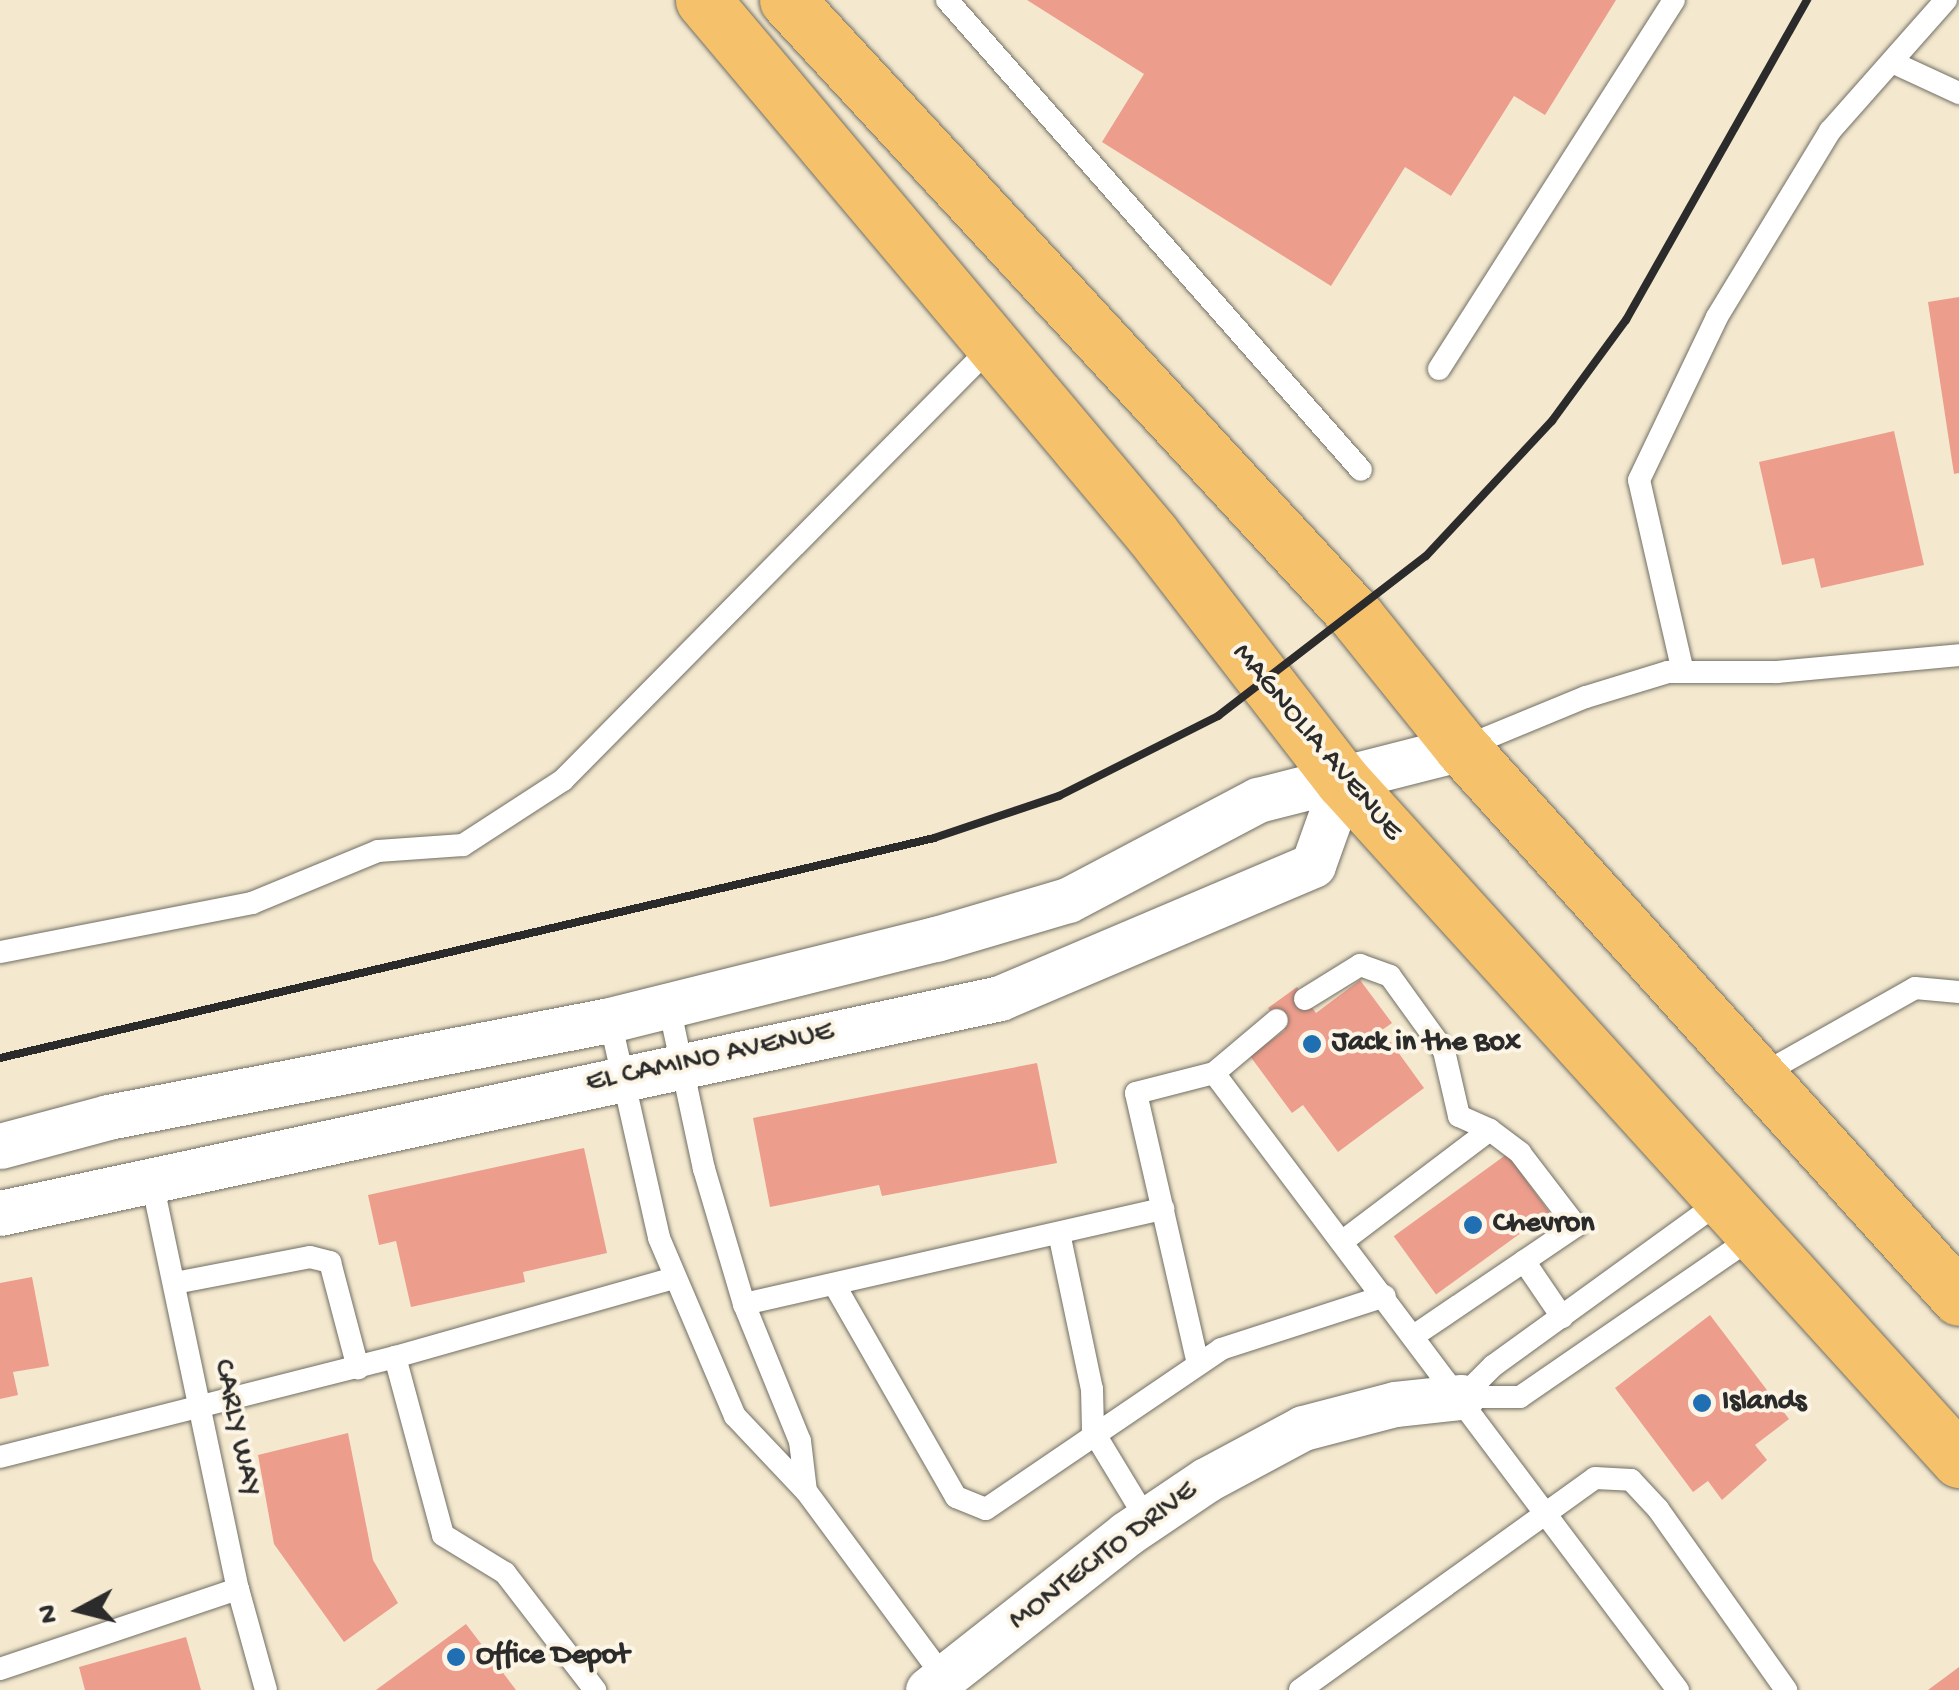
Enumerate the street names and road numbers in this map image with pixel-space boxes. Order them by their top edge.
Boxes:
street label: MAGNOLIA AVENUE [1223,637,1409,849]
street label: EL CAMINO AVENUE [583,1015,837,1103]
street label: CARLY WAY [203,1356,267,1500]
street label: MONTECITO DRIVE [1003,1474,1205,1640]

